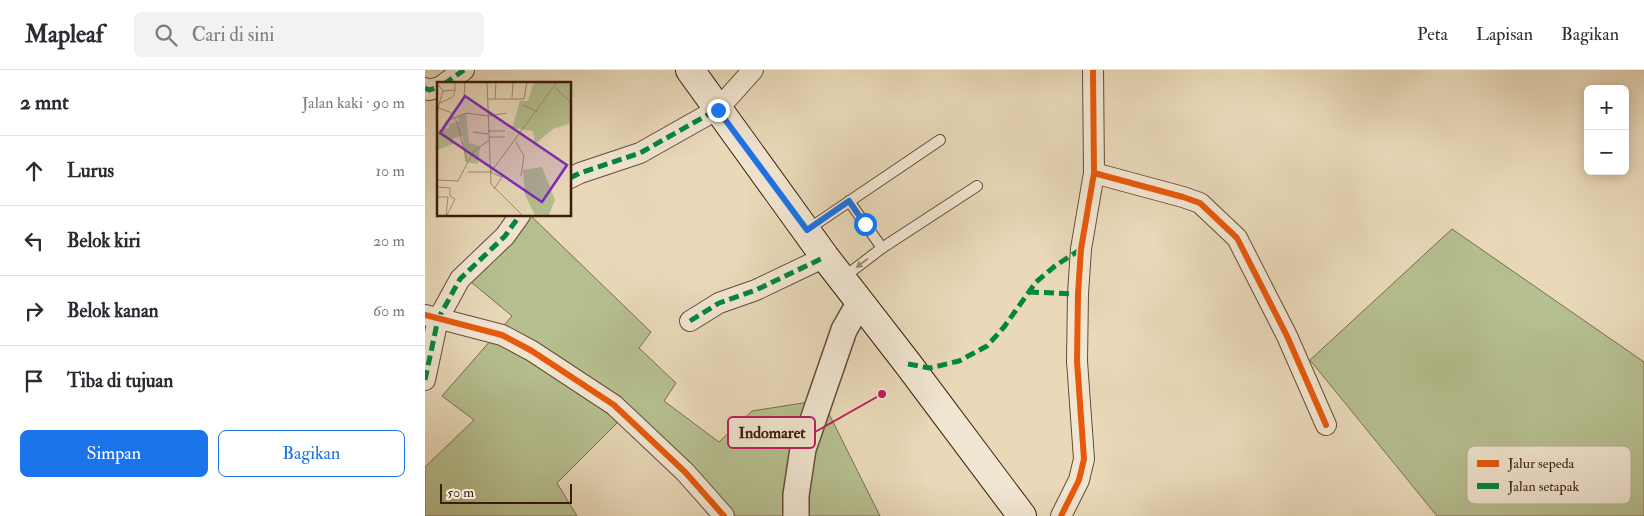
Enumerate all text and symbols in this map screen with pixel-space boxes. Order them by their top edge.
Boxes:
search box [134,12,484,57]
text: Mapleaf [25,19,104,50]
icon: search [152,21,180,49]
text: Cari di sini [192,23,274,47]
text: Peta [1417,23,1448,46]
text: Lapisan [1476,23,1533,46]
text: Bagikan [1561,23,1619,46]
inset map [437,82,571,216]
map controls [1584,85,1629,175]
button: + [1584,85,1629,130]
text: 2 mnt [20,89,69,116]
text: Jalan kaki · 90 m [302,93,405,113]
route end [707,99,730,122]
button: − [1584,130,1629,175]
icon: ahead [20,157,48,185]
text: Lurus [67,159,114,183]
text: 10 m [375,161,405,181]
route start [854,213,877,236]
icon: left [20,227,48,255]
text: Belok kiri [67,229,141,253]
text: 20 m [373,231,405,251]
one-way arrow [855,258,869,268]
icon: right [20,297,48,325]
text: Belok kanan [67,299,158,323]
text: 60 m [373,301,405,321]
icon: arrive [20,367,48,395]
text: Tiba di tujuan [67,369,173,393]
callout: Indomaret [728,417,815,448]
text: Indomaret [738,423,806,443]
button: Simpan [20,430,208,477]
button: Bagikan [218,430,405,477]
legend [1467,446,1631,504]
text: Jalur sepeda [1507,455,1575,473]
text: Jalan setapak [1507,478,1579,496]
scale bar [440,481,573,504]
text: 50 m [447,484,474,501]

